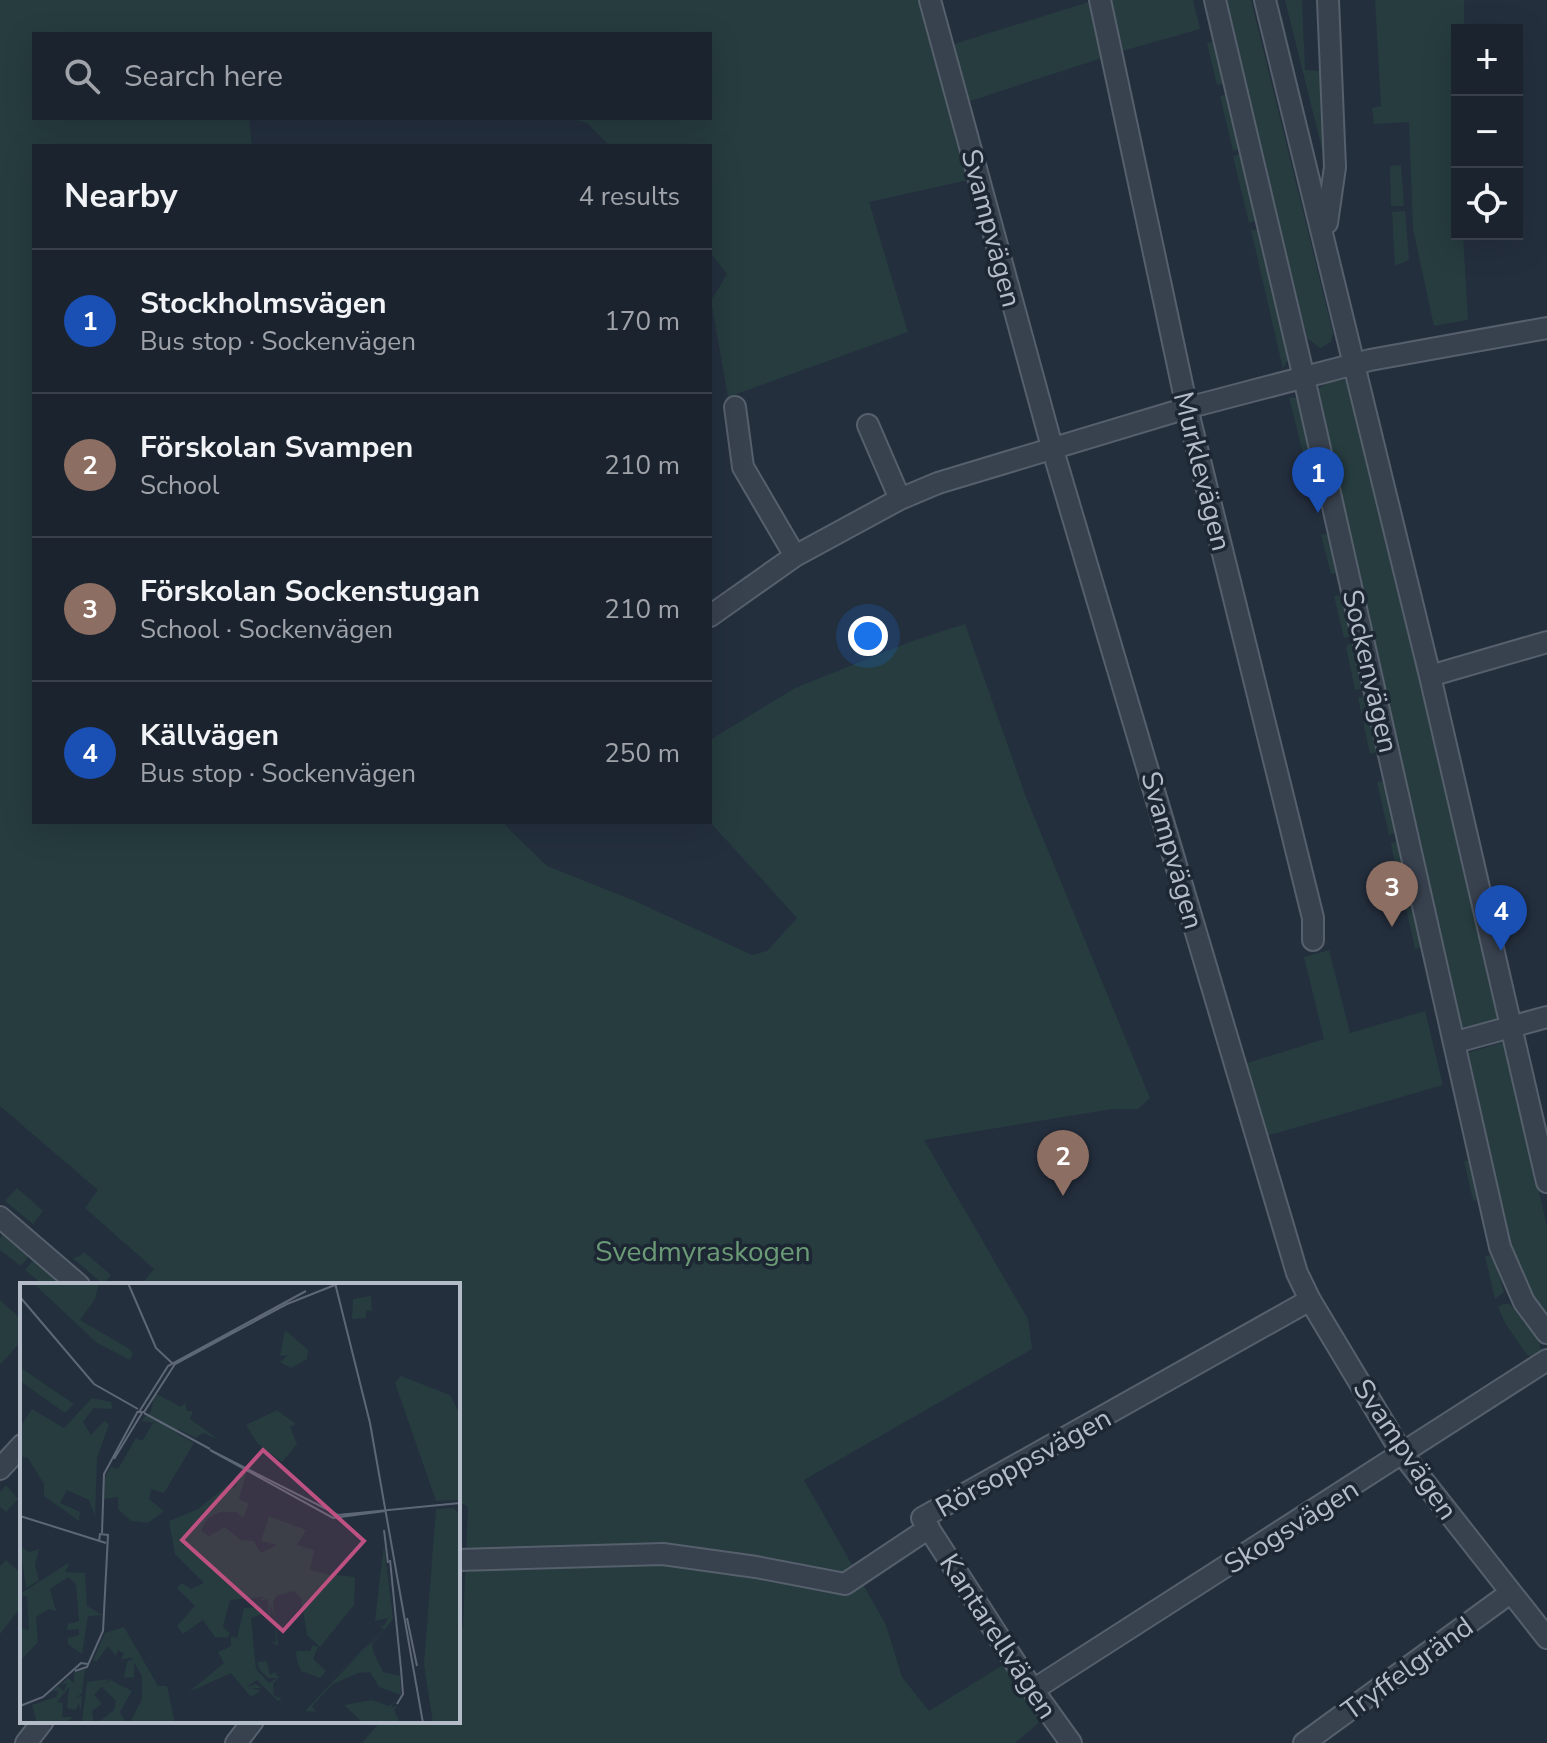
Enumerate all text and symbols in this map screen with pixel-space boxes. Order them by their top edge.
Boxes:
map controls [1451,24,1523,240]
button: + [1451,24,1523,96]
search box [32,32,712,120]
icon: search [60,54,104,98]
text: Search here [124,56,283,97]
button: − [1451,96,1523,168]
street label: Svampvägen [952,145,1030,312]
button: locate [1451,168,1523,240]
text: Nearby [64,173,178,219]
text: 4 results [579,179,680,214]
text: Stockholmsvägen [140,283,387,324]
text: 1 [82,304,98,339]
text: 170 m [604,304,680,339]
text: Bus stop · Sockenvägen [140,324,416,359]
street label: Murklevägen [1164,388,1240,555]
text: Förskolan Svampen [140,427,413,468]
pin: 1 [1292,447,1344,513]
text: 2 [82,448,98,483]
text: 210 m [604,448,680,483]
text: School [140,468,219,503]
text: Förskolan Sockenstugan [140,571,480,612]
street label: Sockenvägen [1333,586,1407,756]
text: 3 [82,592,98,627]
text: 210 m [604,592,680,627]
text: School · Sockenvägen [140,612,393,647]
your location [848,616,888,656]
text: Källvägen [140,715,279,756]
text: 4 [82,736,98,771]
text: 250 m [604,736,680,771]
text: Bus stop · Sockenvägen [140,756,416,791]
street label: Svampvägen [1131,767,1213,934]
pin: 3 [1366,861,1418,927]
pin: 4 [1475,885,1527,951]
pin: 2 [1037,1130,1089,1196]
park label: Svedmyraskogen [595,1233,811,1271]
inset map [20,1283,460,1723]
street label: Svampvägen [1344,1372,1466,1527]
street label: Rörsoppsvägen [929,1399,1118,1527]
street label: Skogsvägen [1217,1470,1366,1583]
street label: Kantarellvägen [930,1546,1066,1727]
street label: Tryffelgränd [1334,1608,1481,1730]

